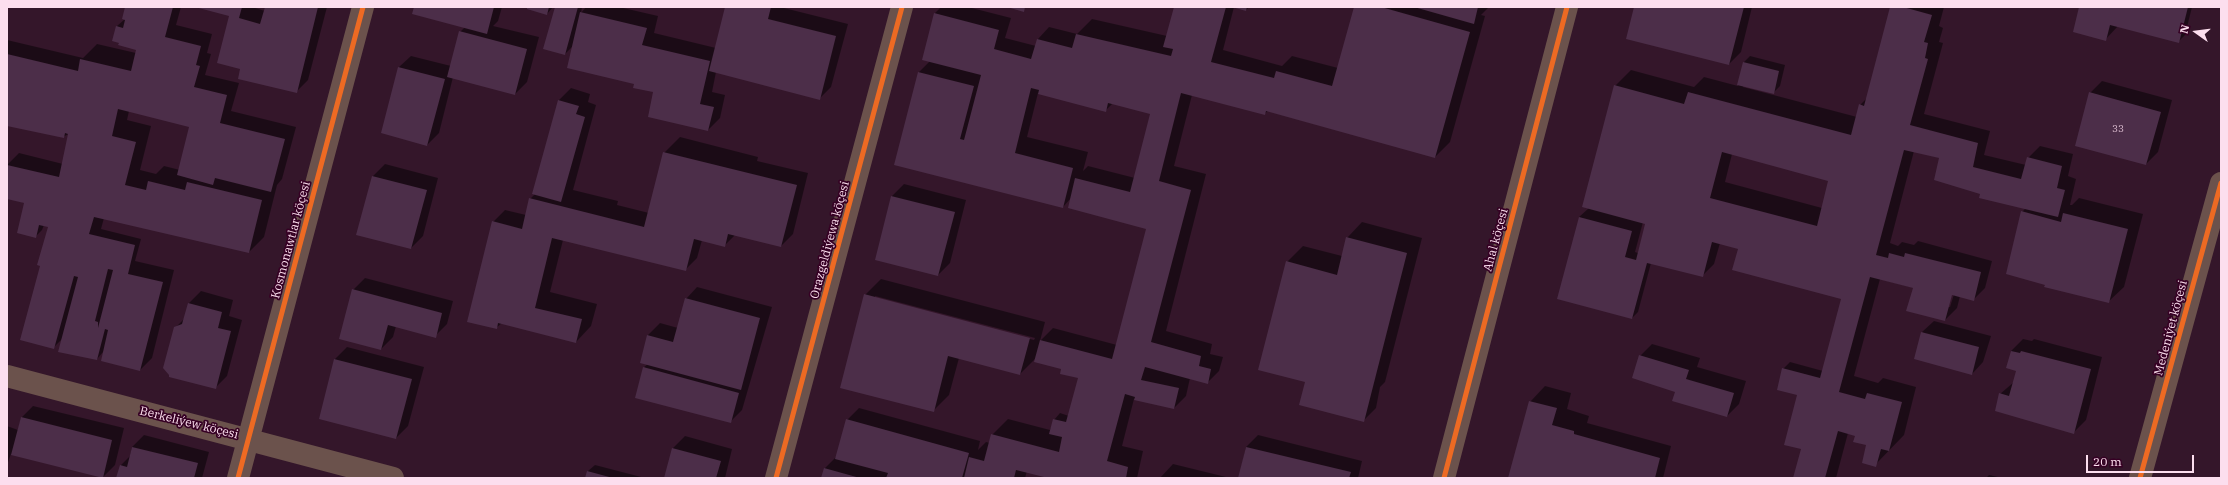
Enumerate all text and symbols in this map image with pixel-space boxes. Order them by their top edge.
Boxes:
north arrow [2176,12,2216,52]
text: N [2177,23,2192,35]
house number: 33 [2112,123,2124,135]
street label: Kosmonawtlar köçesi [268,180,314,300]
street label: Orazgeldiýewa köçesi [807,180,853,300]
street label: Ahal köçesi [1481,207,1511,273]
street label: Medeniýet köçesi [2151,279,2191,377]
street label: Berkeliýew köçesi [138,404,240,442]
scale bar [2088,447,2196,473]
text: 20 m [2093,454,2122,469]

